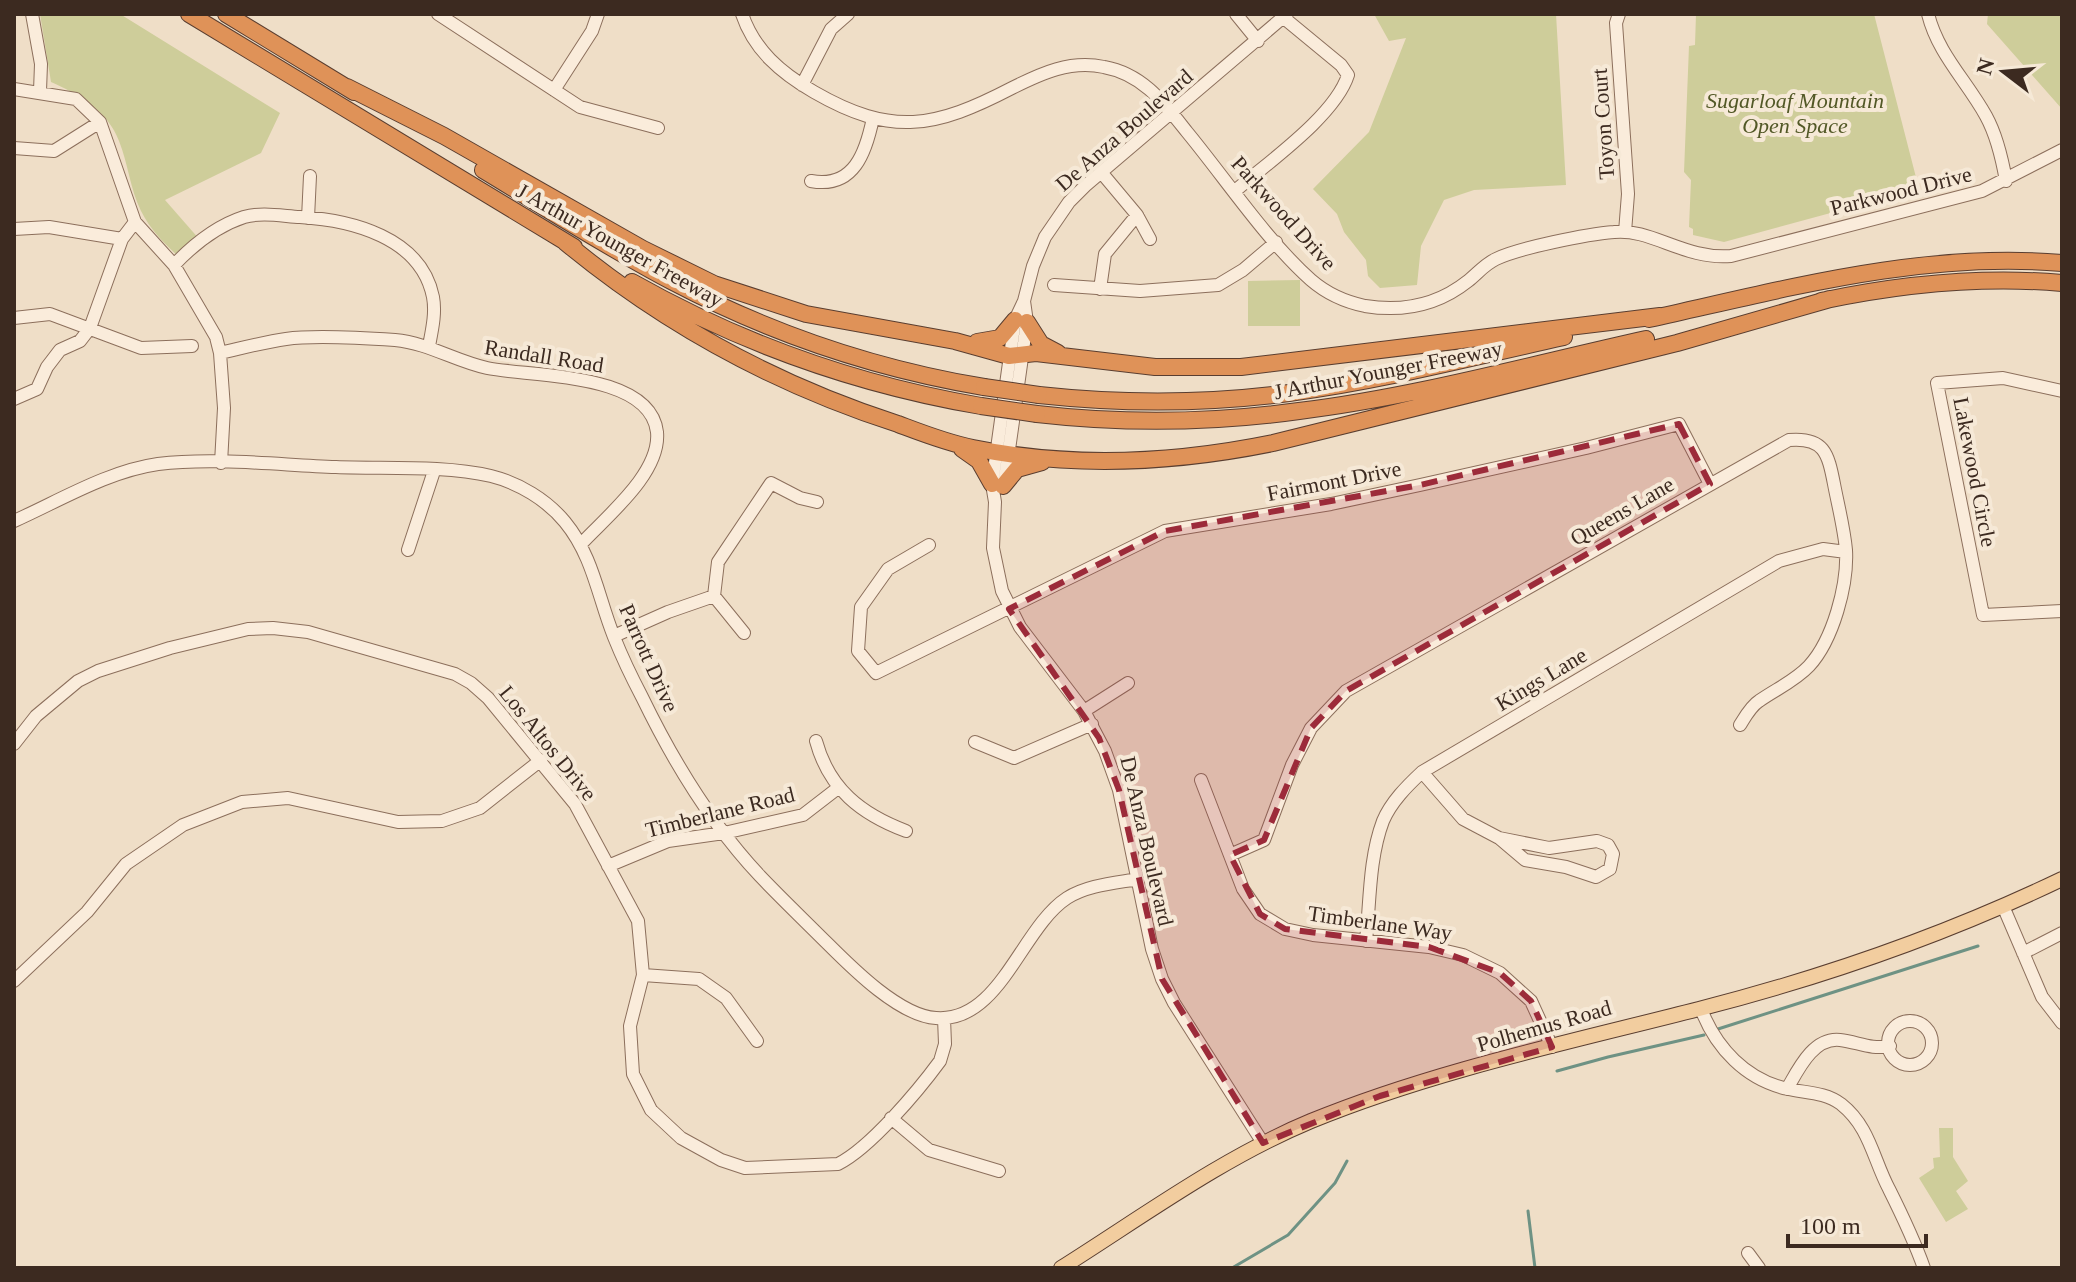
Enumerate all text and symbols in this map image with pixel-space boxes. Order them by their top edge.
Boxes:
north arrow [1964,32,2044,112]
text: N [1971,55,1999,78]
street label: De Anza Boulevard [1050,64,1198,196]
street label: Toyon Court [1587,68,1619,180]
park label: Sugarloaf Mountain Open Space [1706,88,1884,138]
street label: Parkwood Drive [1226,151,1342,275]
street label: Parkwood Drive [1828,161,1974,221]
street label: J Arthur Younger Freeway [512,178,728,312]
street label: Randall Road [483,334,605,378]
street label: J Arthur Younger Freeway [1272,336,1504,404]
street label: Lakewood Circle [1948,395,2002,549]
street label: Fairmont Drive [1265,456,1403,506]
street label: Queens Lane [1566,471,1678,551]
street label: Parrott Drive [614,600,684,716]
street label: Kings Lane [1491,642,1591,716]
street label: Los Altos Drive [494,681,602,805]
street label: De Anza Boulevard [1115,754,1179,928]
street label: Timberlane Road [643,781,797,843]
street label: Timberlane Way [1306,900,1454,946]
street label: Polhemus Road [1474,995,1614,1057]
scale bar [1788,1198,1926,1248]
text: 100 m [1800,1213,1861,1239]

